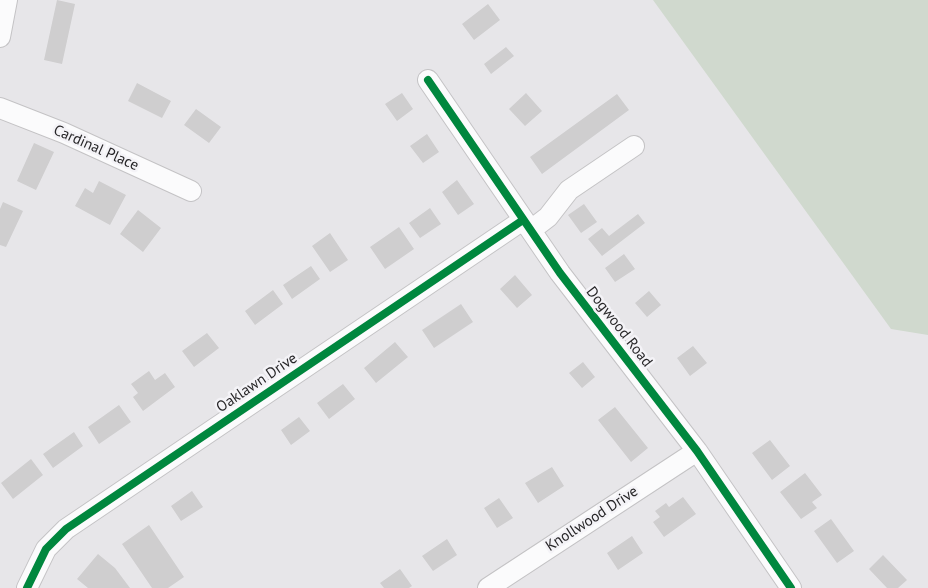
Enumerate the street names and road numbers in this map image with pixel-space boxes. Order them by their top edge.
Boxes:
street label: Cardinal Place [51,121,141,175]
street label: Dogwood Road [582,283,656,371]
street label: Oaklawn Drive [213,349,301,417]
street label: Knollwood Drive [542,482,642,556]

